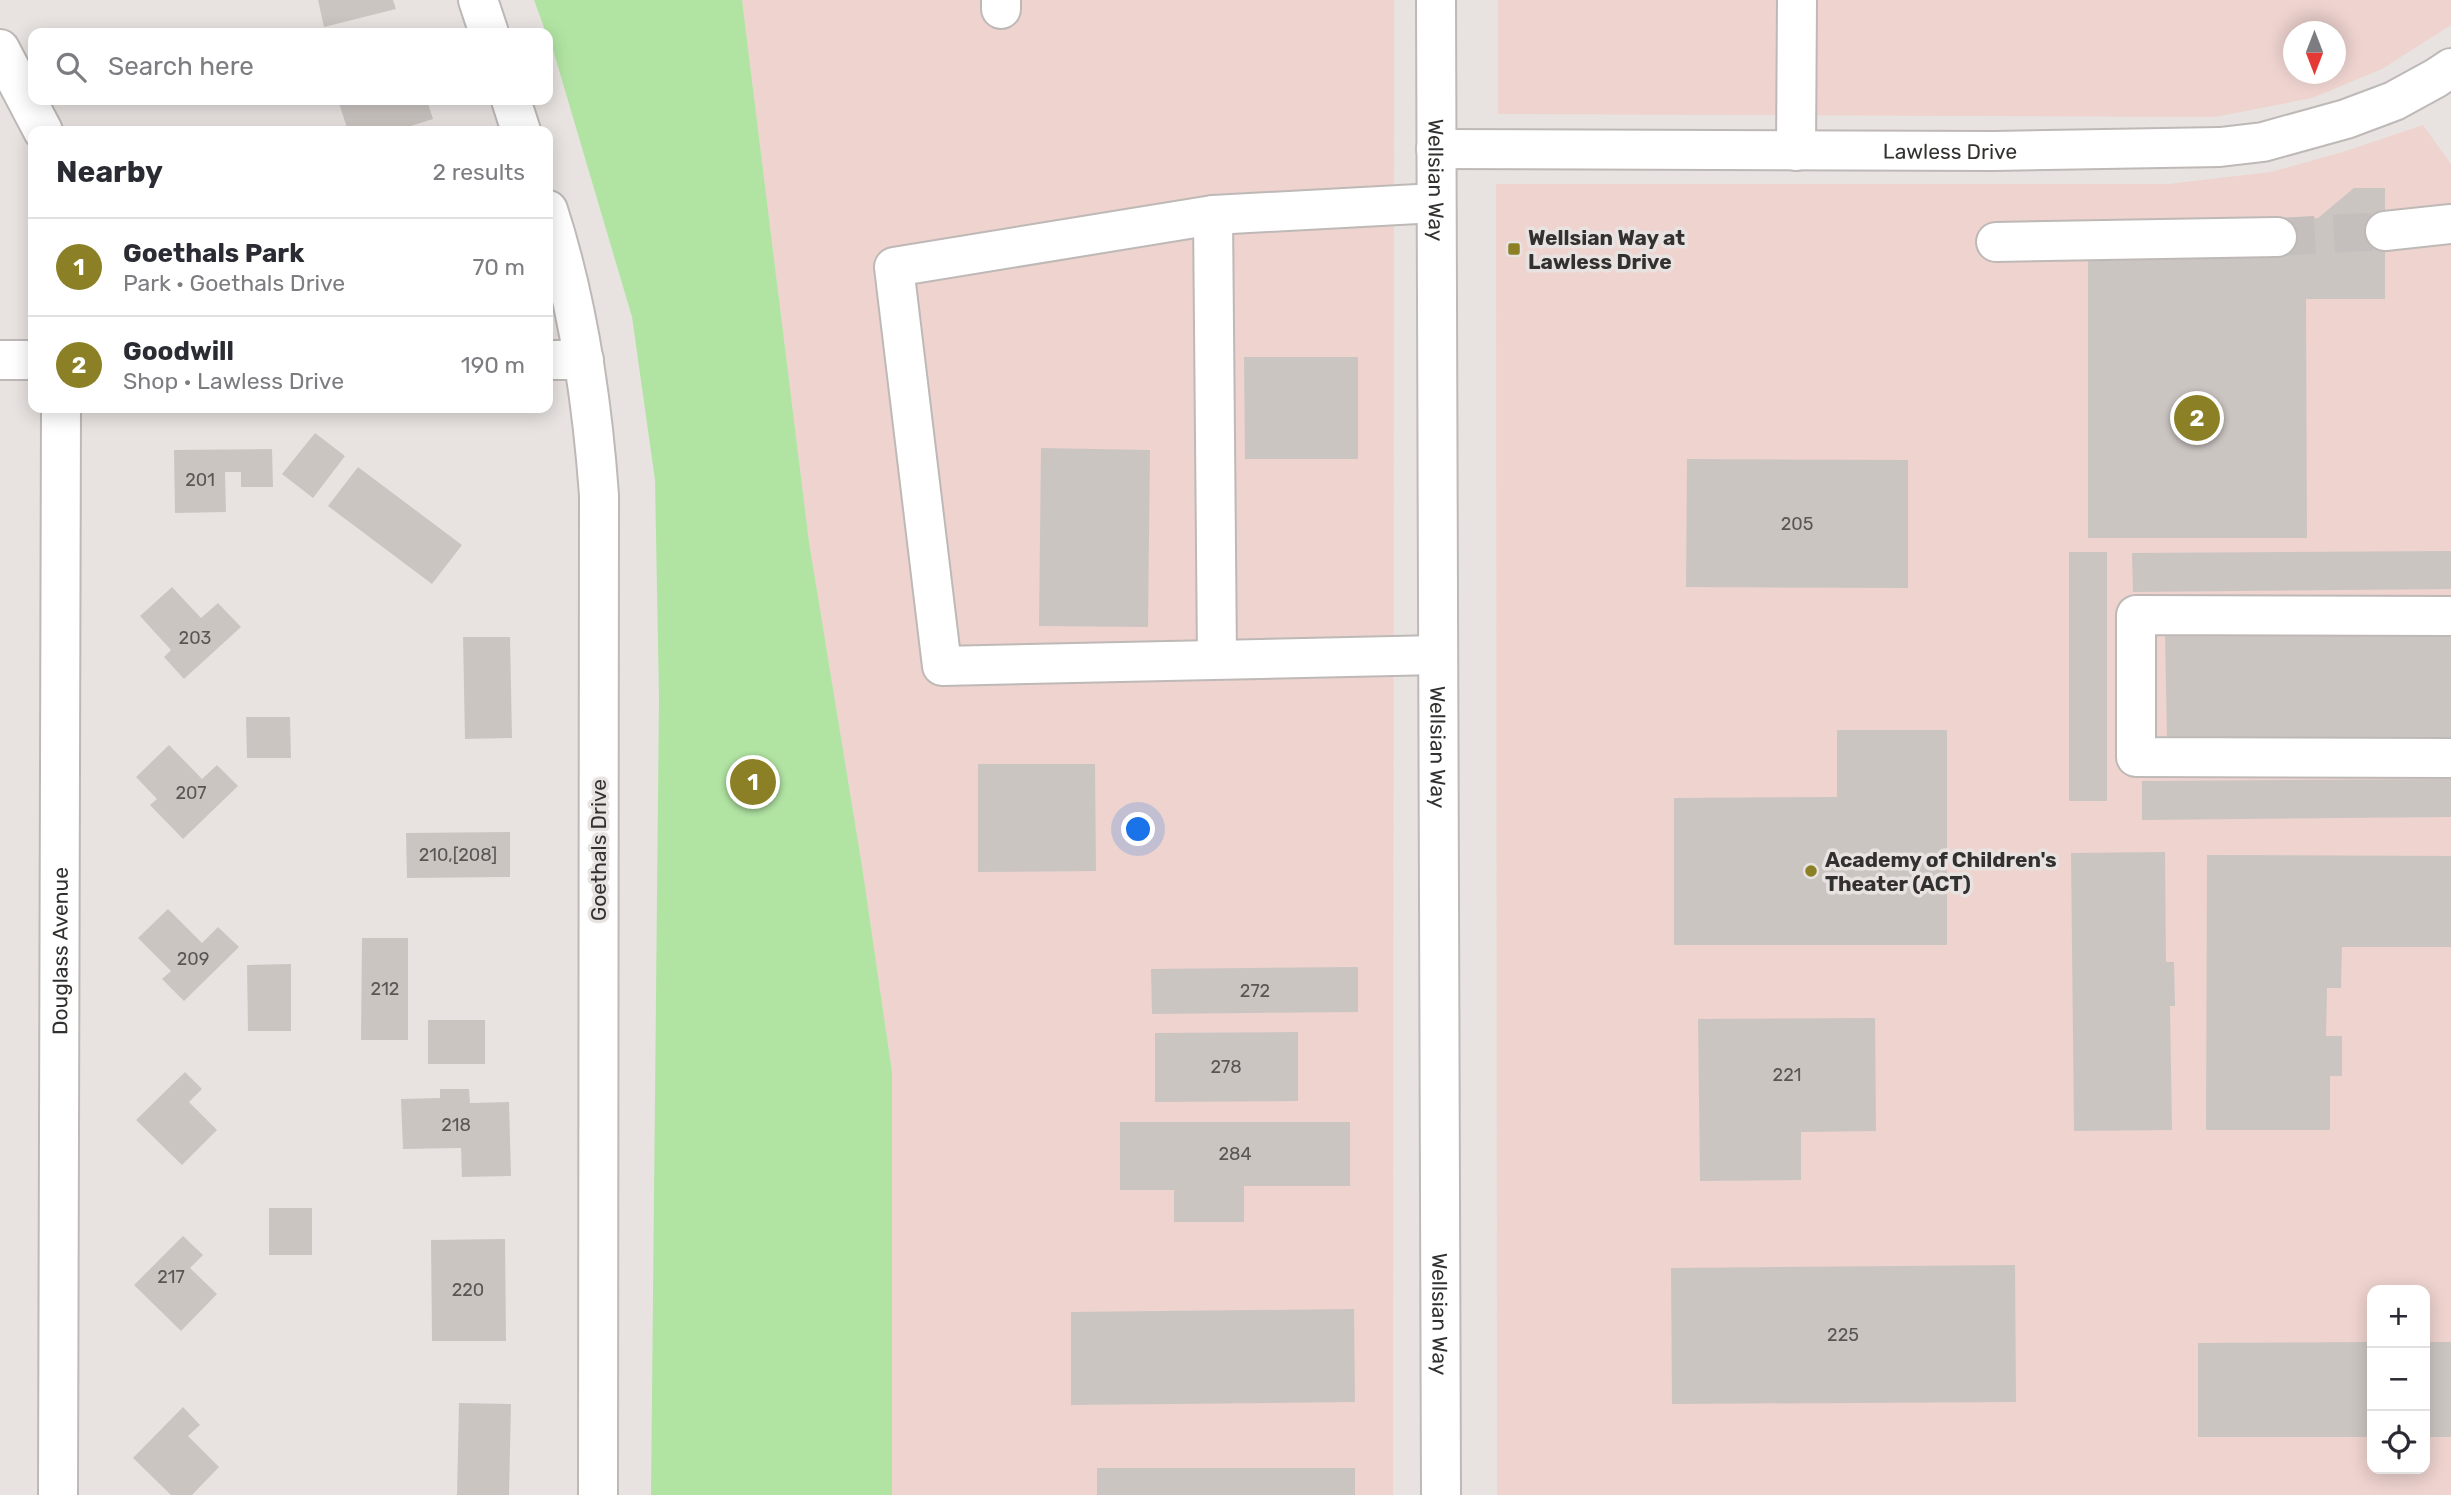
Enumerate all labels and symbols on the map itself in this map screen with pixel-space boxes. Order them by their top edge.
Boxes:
north arrow [2283,21,2346,84]
street label: Wellsian Way [1424,119,1449,242]
street label: Lawless Drive [1883,138,2017,164]
place label: Wellsian Way at Lawless Drive [1528,225,1685,274]
marker: Wellsian Way at Lawless Drive [1506,241,1522,257]
pin: 2 [2174,392,2220,444]
house number: 201 [185,469,215,491]
house number: 205 [1781,513,1813,535]
house number: 203 [179,627,211,649]
street label: Wellsian Way [1426,686,1451,809]
pin: 1 [730,756,776,808]
street label: Goethals Drive [586,779,611,921]
house number: 207 [175,782,207,804]
your location [1121,812,1155,846]
house number: 210,[208] [419,844,497,866]
place label: Academy of Children's Theater (ACT) [1825,847,2057,896]
marker: Academy of Children's Theater (ACT) [1803,863,1819,879]
street label: Douglass Avenue [47,867,72,1035]
house number: 209 [177,948,209,970]
house number: 212 [371,978,399,1000]
house number: 272 [1240,980,1270,1002]
house number: 278 [1210,1056,1242,1078]
house number: 221 [1773,1064,1801,1086]
house number: 218 [441,1114,471,1136]
house number: 284 [1218,1143,1252,1165]
street label: Wellsian Way [1428,1253,1453,1376]
house number: 217 [157,1266,185,1288]
house number: 220 [452,1279,484,1301]
house number: 225 [1827,1324,1859,1346]

